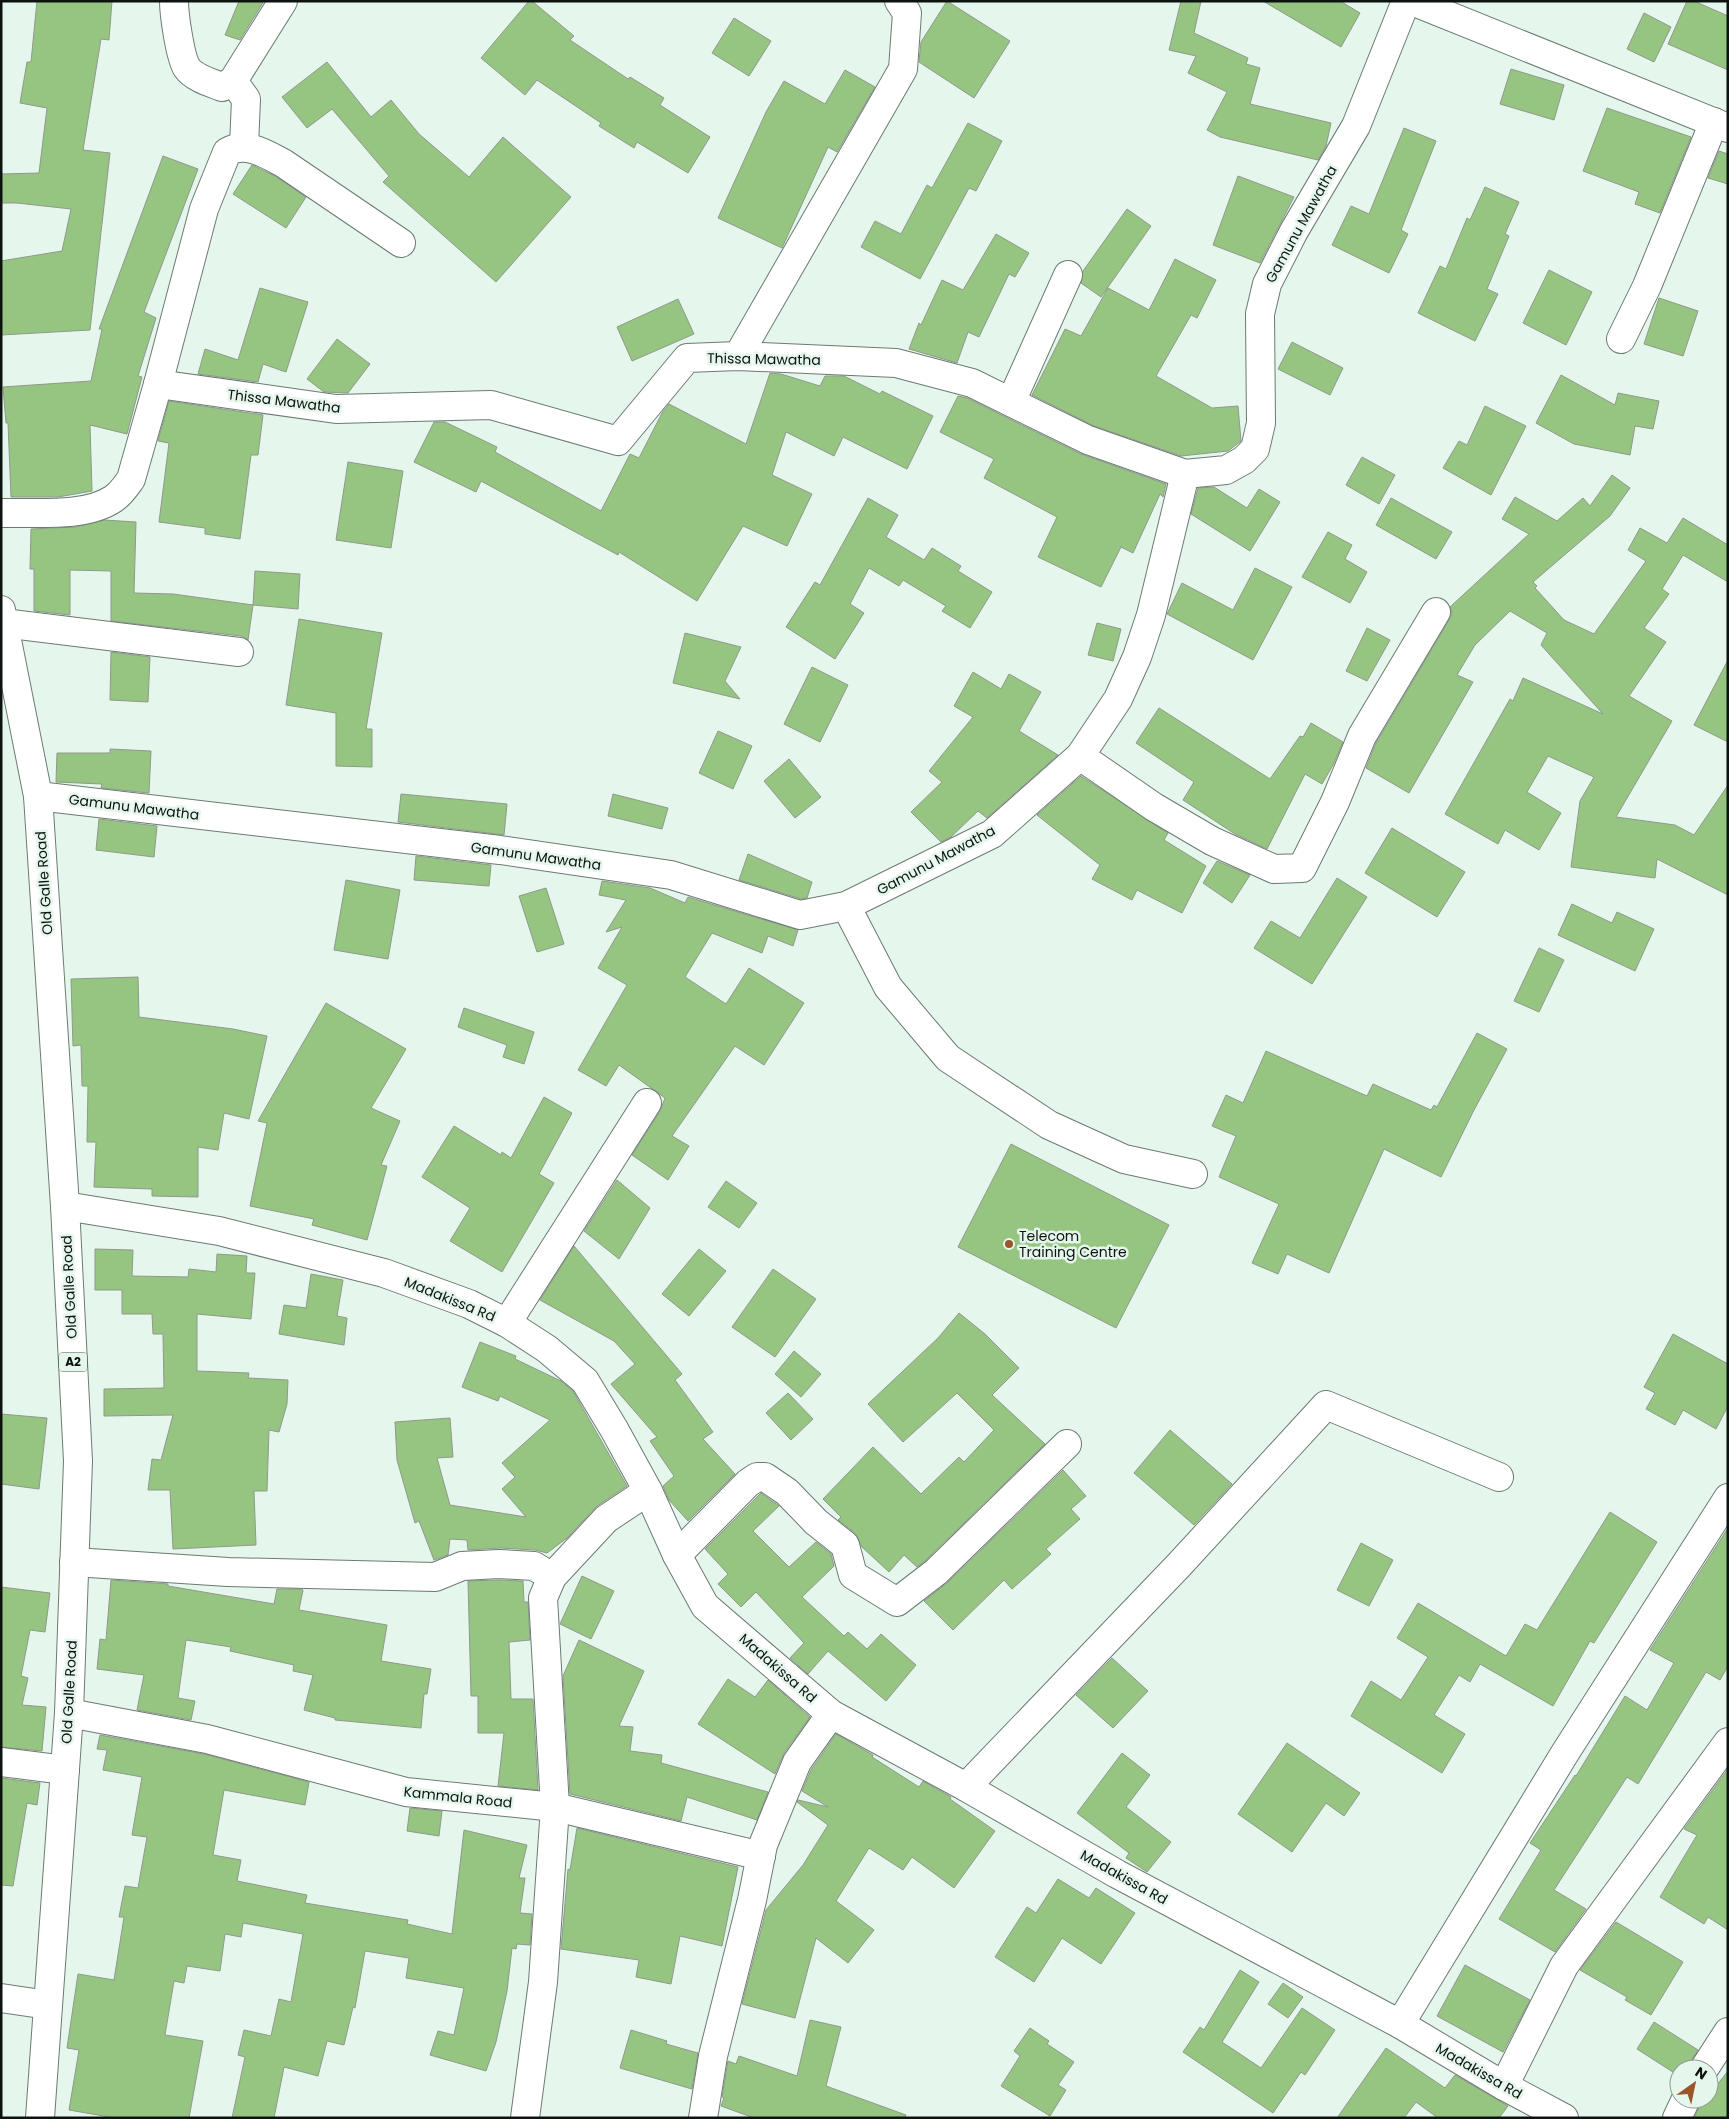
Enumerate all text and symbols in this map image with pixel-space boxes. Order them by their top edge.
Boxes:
street label: Gamunu Mawatha [1260,162,1342,286]
street label: Thissa Mawatha [707,348,821,370]
street label: Thissa Mawatha [226,384,342,418]
street label: Gamunu Mawatha [68,789,200,825]
street label: Gamunu Mawatha [873,820,999,900]
street label: Old Galle Road [30,831,58,935]
street label: Gamunu Mawatha [470,837,602,875]
place label: Telecom Training Centre [1019,1226,1127,1262]
street label: Old Galle Road [56,1235,82,1339]
marker: Telecom Training Centre [1003,1238,1015,1250]
street label: Madakissa Rd [401,1272,499,1326]
road number: A2 [59,1352,87,1371]
street label: Madakissa Rd [735,1629,821,1707]
street label: Old Galle Road [56,1640,82,1744]
street label: Kammala Road [403,1781,513,1813]
street label: Madakissa Rd [1077,1845,1171,1909]
street label: Madakissa Rd [1432,2038,1526,2104]
north arrow [1669,2059,1719,2109]
text: N [1691,2062,1711,2084]

